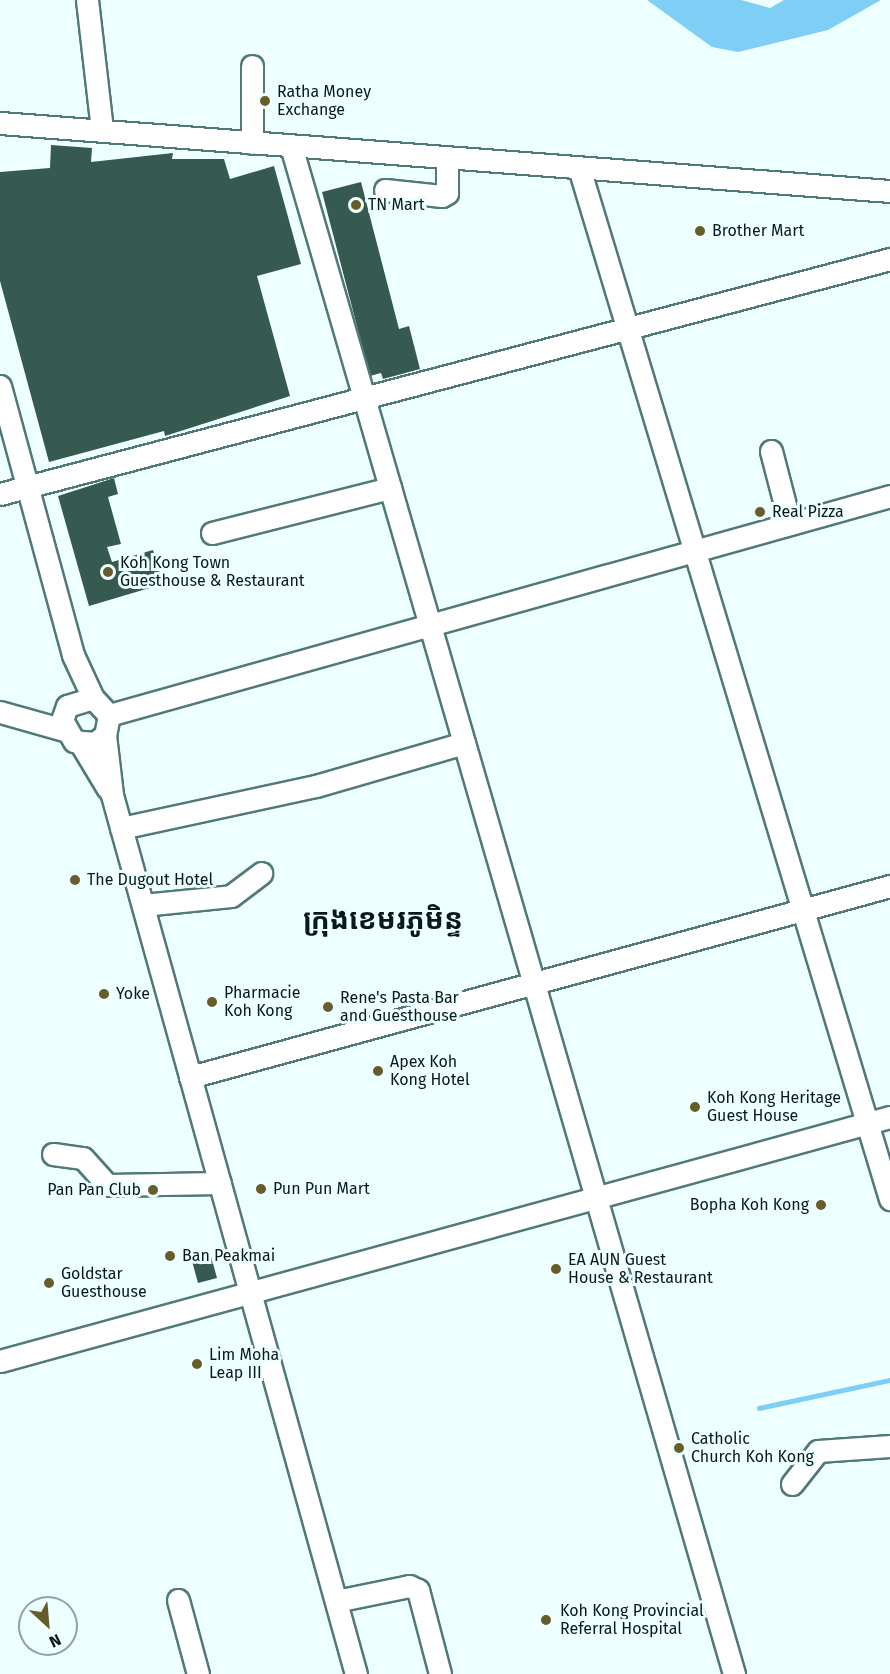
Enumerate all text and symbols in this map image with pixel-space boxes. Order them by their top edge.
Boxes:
place label: Ratha Money Exchange [277,82,371,120]
marker: Ratha Money Exchange [258,94,272,108]
place label: TN Mart [368,195,425,215]
marker: TN Mart [349,198,363,212]
place label: Brother Mart [712,221,804,241]
marker: Brother Mart [693,224,707,238]
place label: Real Pizza [772,502,844,522]
marker: Real Pizza [753,505,767,519]
place label: Koh Kong Town Guesthouse & Restaurant [120,553,305,591]
marker: Koh Kong Town Guesthouse & Restaurant [101,565,115,579]
place label: The Dugout Hotel [87,870,213,890]
marker: The Dugout Hotel [68,873,82,887]
district label: ក្រុងខេមរភូមិន្ទ [303,903,463,937]
place label: Pharmacie Koh Kong [224,983,301,1021]
place label: Yoke [116,984,150,1004]
marker: Yoke [97,987,111,1001]
place label: Rene's Pasta Bar and Guesthouse [340,988,459,1026]
marker: Pharmacie Koh Kong [205,995,219,1009]
marker: Rene's Pasta Bar and Guesthouse [321,1000,335,1014]
place label: Apex Koh Kong Hotel [390,1052,470,1090]
marker: Apex Koh Kong Hotel [371,1064,385,1078]
place label: Koh Kong Heritage Guest House [707,1088,841,1126]
marker: Koh Kong Heritage Guest House [688,1100,702,1114]
place label: Pun Pun Mart [273,1179,370,1199]
place label: Pan Pan Club [47,1180,141,1200]
marker: Pun Pun Mart [254,1182,268,1196]
marker: Pan Pan Club [146,1183,160,1197]
place label: Bopha Koh Kong [690,1195,809,1215]
marker: Bopha Koh Kong [814,1198,828,1212]
place label: Ban Peakmai [182,1246,275,1266]
marker: Ban Peakmai [163,1249,177,1263]
place label: EA AUN Guest House & Restaurant [568,1250,713,1288]
marker: EA AUN Guest House & Restaurant [549,1262,563,1276]
place label: Goldstar Guesthouse [61,1264,147,1302]
marker: Goldstar Guesthouse [42,1276,56,1290]
place label: Lim Moha Leap III [209,1345,279,1383]
marker: Lim Moha Leap III [190,1357,204,1371]
place label: Catholic Church Koh Kong [691,1429,814,1467]
marker: Catholic Church Koh Kong [672,1441,686,1455]
north arrow [18,1596,78,1656]
place label: Koh Kong Provincial Referral Hospital [560,1601,704,1639]
marker: Koh Kong Provincial Referral Hospital [537,1611,555,1629]
text: N [46,1630,64,1652]

